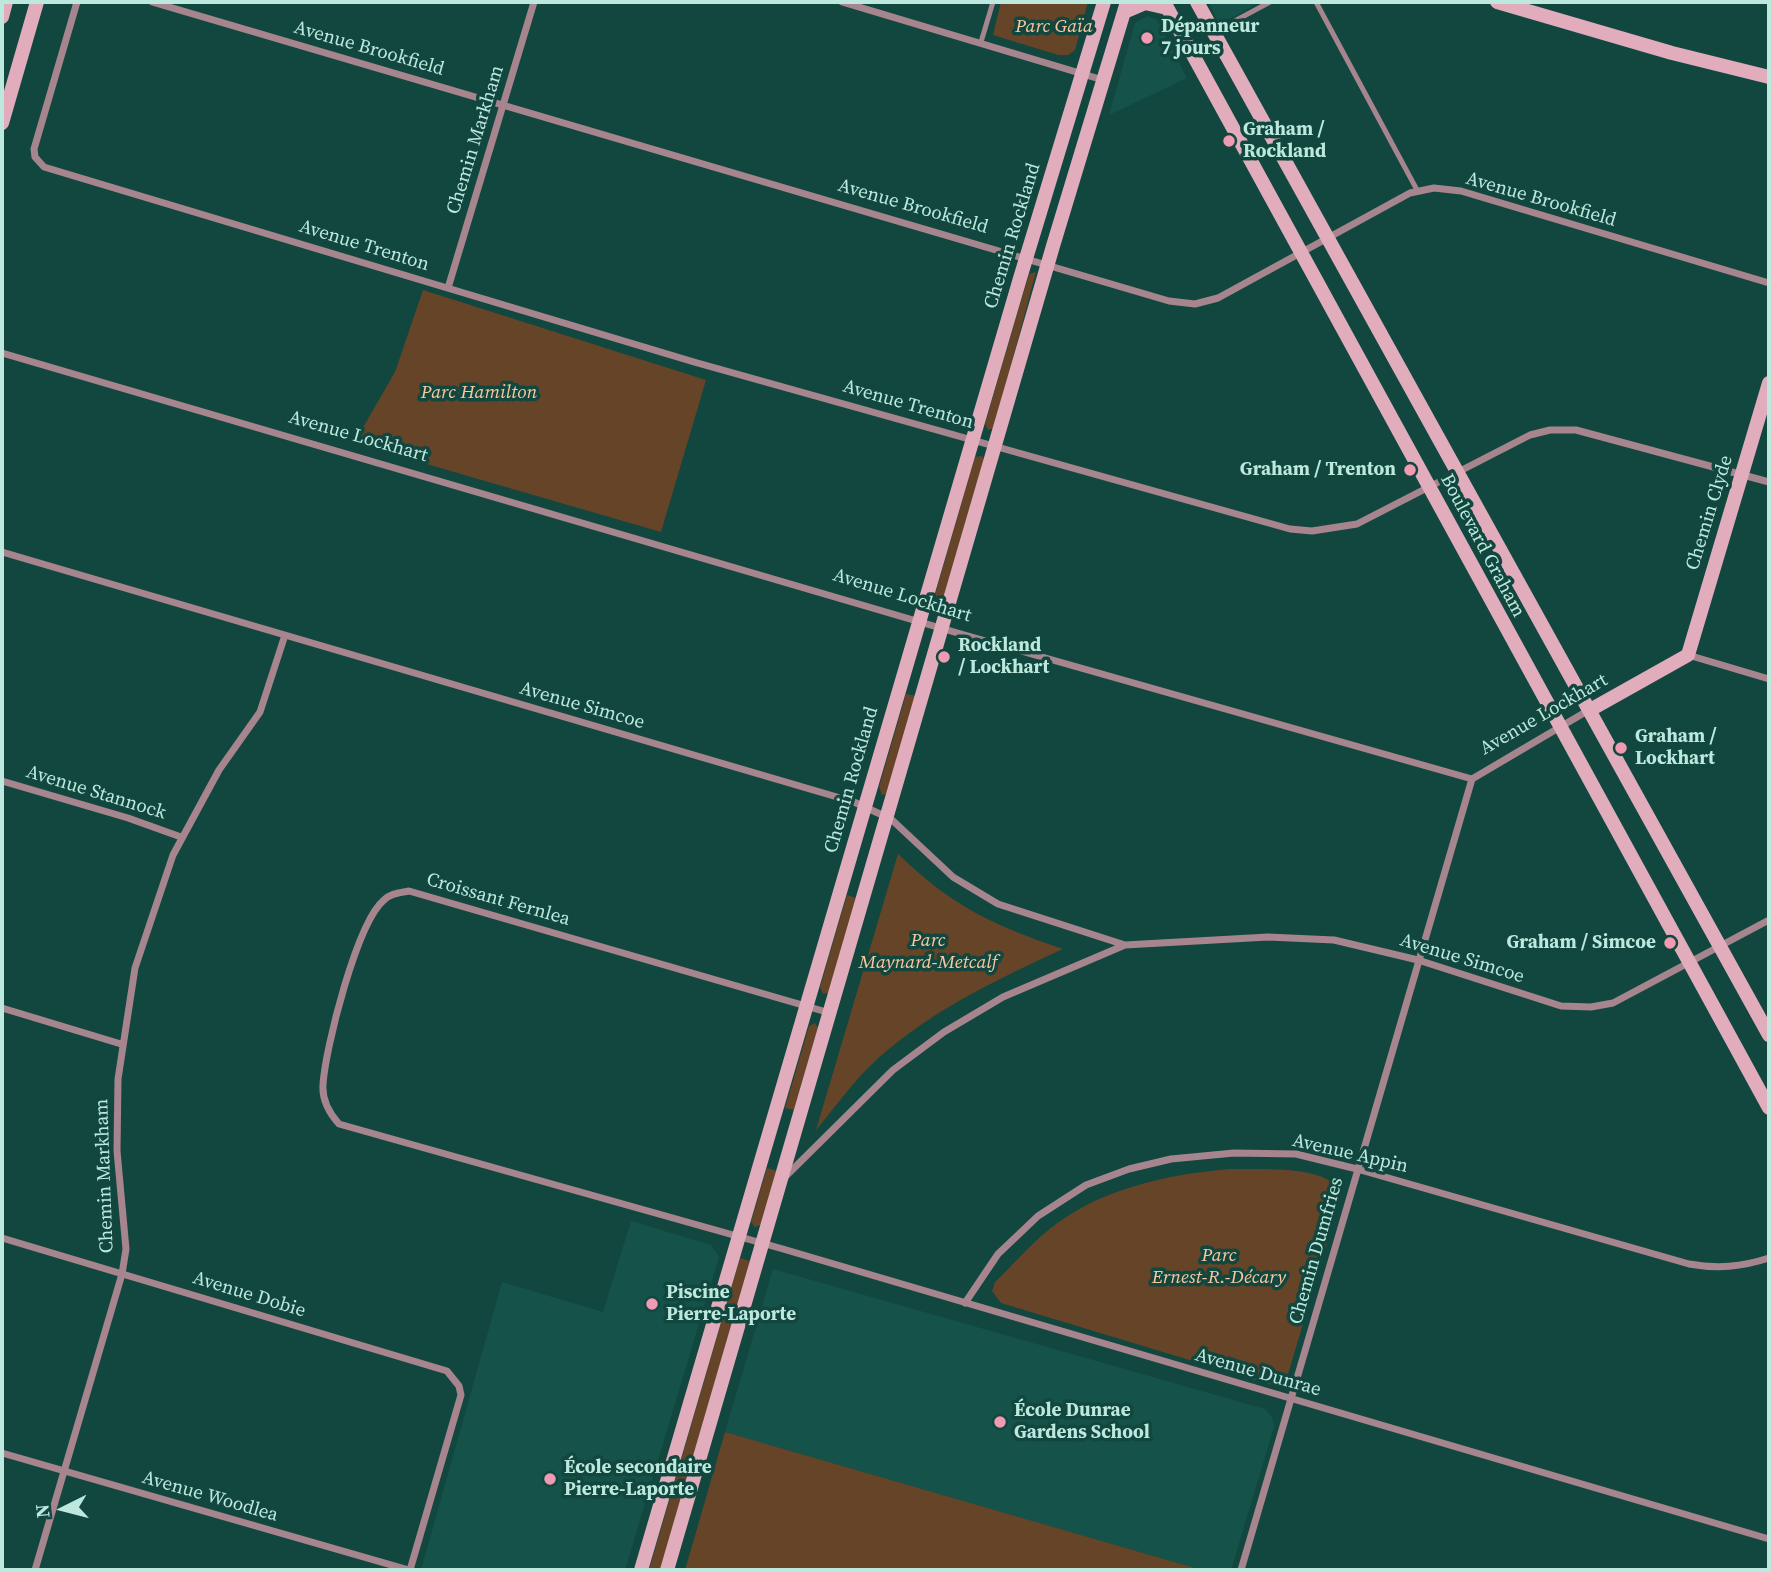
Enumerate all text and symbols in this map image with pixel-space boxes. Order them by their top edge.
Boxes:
park label: Parc Gaïa [1015,16,1093,38]
place label: Dépanneur 7 jours [1161,16,1259,60]
street label: Avenue Brookfield [291,17,447,81]
marker: Dépanneur 7 jours [1139,30,1155,46]
street label: Chemin Markham [443,63,509,217]
place label: Graham / Rockland [1243,119,1326,163]
marker: Graham / Rockland [1221,133,1237,149]
street label: Chemin Rockland [980,160,1046,312]
street label: Avenue Brookfield [1463,168,1619,232]
street label: Avenue Brookfield [835,175,991,239]
street label: Avenue Trenton [296,215,432,277]
street label: Avenue Trenton [840,375,976,435]
park label: Parc Hamilton [421,382,537,404]
street label: Avenue Lockhart [286,406,430,468]
street label: Chemin Clyde [1682,453,1738,573]
place label: Graham / Trenton [1240,459,1396,481]
marker: Graham / Trenton [1402,462,1418,478]
street label: Boulevard Graham [1435,470,1529,622]
street label: Avenue Lockhart [830,564,974,628]
place label: Rockland / Lockhart [958,635,1049,679]
marker: Rockland / Lockhart [936,649,952,665]
street label: Avenue Lockhart [1476,669,1612,761]
street label: Avenue Simcoe [517,677,647,735]
street label: Chemin Rockland [820,704,884,856]
place label: Graham / Lockhart [1635,726,1717,770]
marker: Graham / Lockhart [1613,740,1629,756]
street label: Avenue Stannock [23,761,169,825]
street label: Croissant Fernlea [424,869,572,931]
street label: Avenue Simcoe [1397,929,1527,989]
park label: Parc Maynard-Metcalf [859,930,997,974]
place label: Graham / Simcoe [1506,932,1656,954]
marker: Graham / Simcoe [1662,935,1678,951]
street label: Chemin Markham [91,1098,119,1254]
street label: Avenue Appin [1290,1130,1410,1178]
street label: Chemin Dumfries [1285,1175,1349,1327]
park label: Parc Ernest-R.-Décary [1152,1245,1286,1289]
street label: Avenue Dobie [190,1267,308,1323]
place label: Piscine Pierre-Laporte [666,1282,796,1326]
marker: Piscine Pierre-Laporte [644,1296,660,1312]
street label: Avenue Dunrae [1192,1344,1324,1402]
place label: École Dunrae Gardens School [1014,1400,1150,1444]
marker: École Dunrae Gardens School [992,1414,1008,1430]
place label: École secondaire Pierre-Laporte [564,1457,712,1501]
street label: Avenue Woodlea [139,1467,281,1527]
marker: École secondaire Pierre-Laporte [542,1471,558,1487]
north arrow [28,1474,98,1544]
text: N [28,1503,56,1519]

